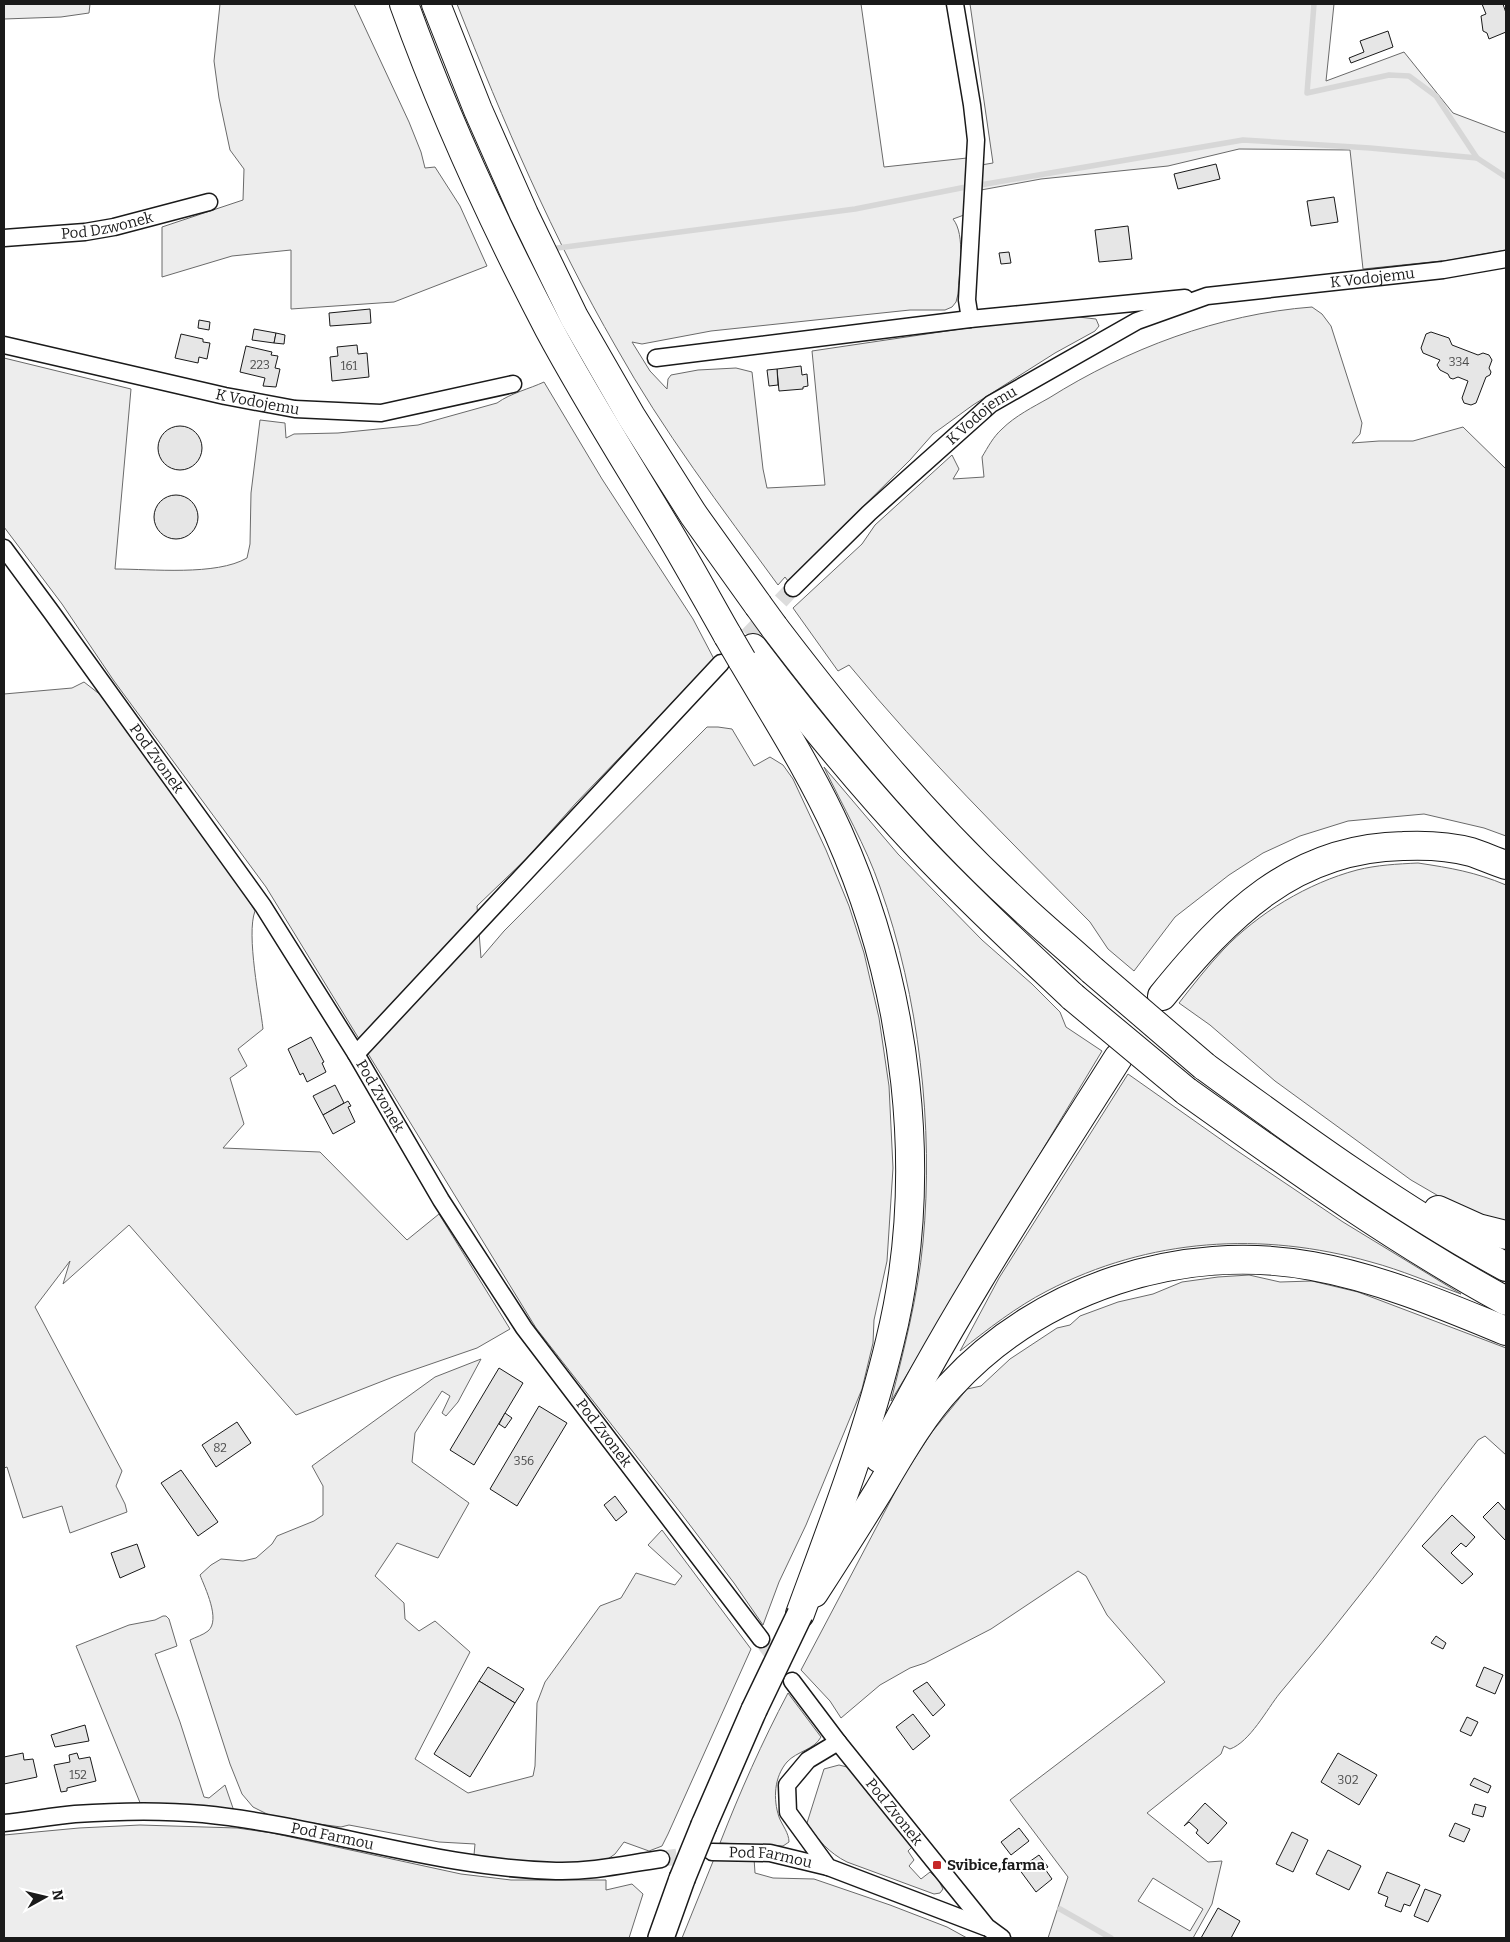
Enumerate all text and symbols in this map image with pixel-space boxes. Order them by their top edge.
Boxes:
street label: Pod Dzwonek [60,208,156,243]
street label: K Vodojemu [1329,264,1416,291]
house number: 334 [1449,355,1469,369]
house number: 223 [250,358,270,372]
house number: 161 [341,359,357,373]
street label: K Vodojemu [943,382,1020,449]
street label: K Vodojemu [214,385,301,419]
street label: Pod Zvonek [126,720,188,797]
street label: Pod Zvonek [352,1056,409,1136]
street label: Pod Zvonek [572,1395,636,1471]
house number: 82 [213,1441,227,1455]
house number: 356 [514,1454,534,1468]
house number: 152 [69,1768,87,1782]
house number: 302 [1337,1773,1359,1787]
street label: Pod Zvonek [862,1775,927,1849]
street label: Pod Farmou [289,1819,375,1853]
street label: Pod Farmou [729,1843,814,1872]
place label: Svibice,farma [947,1856,1046,1874]
marker: Svibice,farma [931,1859,943,1871]
north arrow [20,1872,70,1922]
text: N [48,1889,67,1902]

